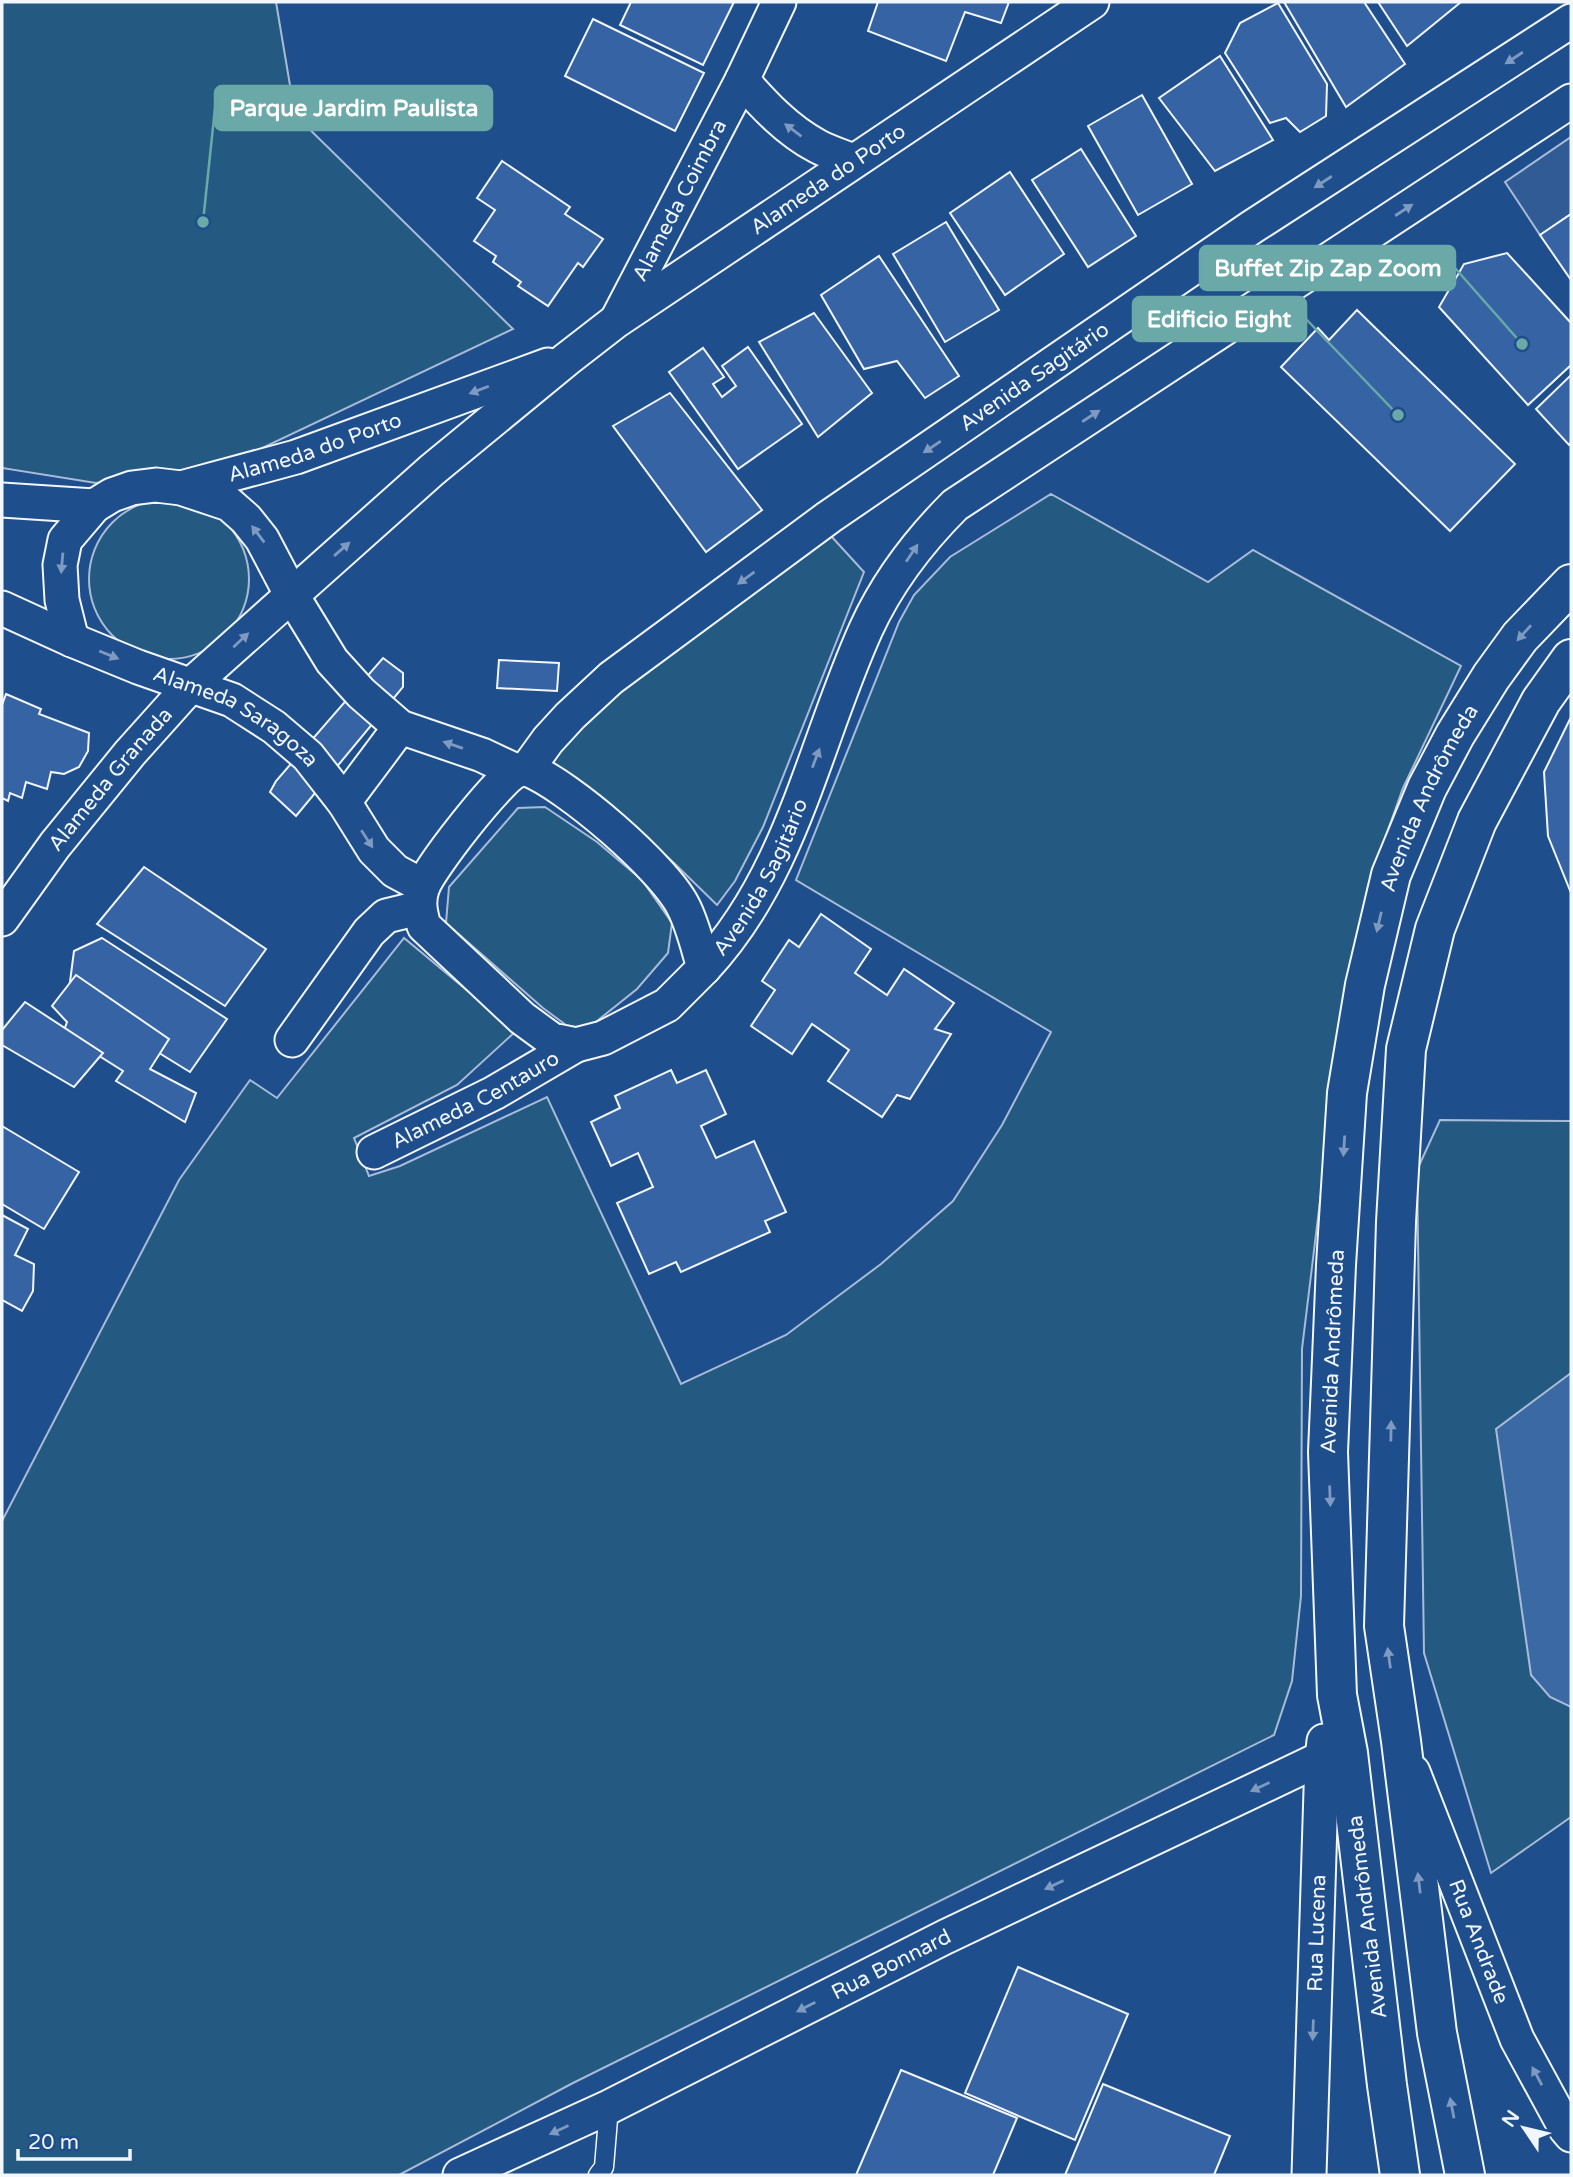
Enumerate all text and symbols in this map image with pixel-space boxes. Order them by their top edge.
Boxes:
one-way arrow [1504,52,1524,65]
callout: Parque Jardim Paulista [215,86,492,130]
text: Parque Jardim Paulista [229,95,479,123]
street label: Alameda Coimbra [627,115,732,285]
street label: Alameda do Porto [746,119,910,240]
one-way arrow [784,123,802,137]
one-way arrow [1313,175,1332,188]
one-way arrow [1395,204,1414,217]
callout: Buffet Zip Zap Zoom [1200,246,1455,290]
text: Buffet Zip Zap Zoom [1214,255,1442,283]
callout: Edificio Eight [1133,297,1306,341]
text: Edificio Eight [1147,306,1292,334]
street label: Avenida Sagitário [955,317,1114,437]
one-way arrow [469,384,490,395]
street label: Alameda do Porto [226,408,405,488]
one-way arrow [1082,409,1100,423]
one-way arrow [923,440,941,454]
one-way arrow [251,525,265,543]
one-way arrow [333,541,351,557]
one-way arrow [905,544,919,562]
one-way arrow [56,552,67,574]
one-way arrow [737,571,755,585]
one-way arrow [1517,625,1532,642]
one-way arrow [232,632,249,648]
one-way arrow [99,649,119,661]
street label: Alameda Saragoza [150,661,324,772]
street label: Avenida Andrômeda [1375,700,1484,894]
street label: Alameda Granada [43,702,178,856]
one-way arrow [443,739,464,750]
one-way arrow [811,748,822,769]
street label: Avenida Sagitário [708,795,813,961]
one-way arrow [360,829,373,848]
one-way arrow [1374,911,1385,933]
street label: Alameda Centauro [388,1046,564,1154]
one-way arrow [1338,1135,1349,1157]
street label: Avenida Andrômeda [1316,1248,1350,1454]
one-way arrow [1385,1419,1396,1441]
one-way arrow [1324,1485,1335,1507]
one-way arrow [1383,1647,1394,1669]
one-way arrow [1250,1782,1270,1793]
street label: Avenida Andrômeda [1343,1814,1392,2020]
one-way arrow [1413,1872,1424,1894]
street label: Rua Lucena [1303,1874,1331,1992]
street label: Rua Andrade [1443,1876,1514,2008]
one-way arrow [1044,1880,1065,1891]
street label: Rua Bonnard [827,1924,955,2005]
one-way arrow [796,2001,816,2013]
one-way arrow [1308,2020,1319,2042]
one-way arrow [1531,2066,1543,2085]
north arrow [1489,2093,1559,2163]
one-way arrow [1446,2097,1457,2119]
text: N [1498,2106,1524,2131]
scale bar [18,2118,130,2162]
one-way arrow [549,2124,569,2136]
text: 20 m [28,2130,79,2155]

